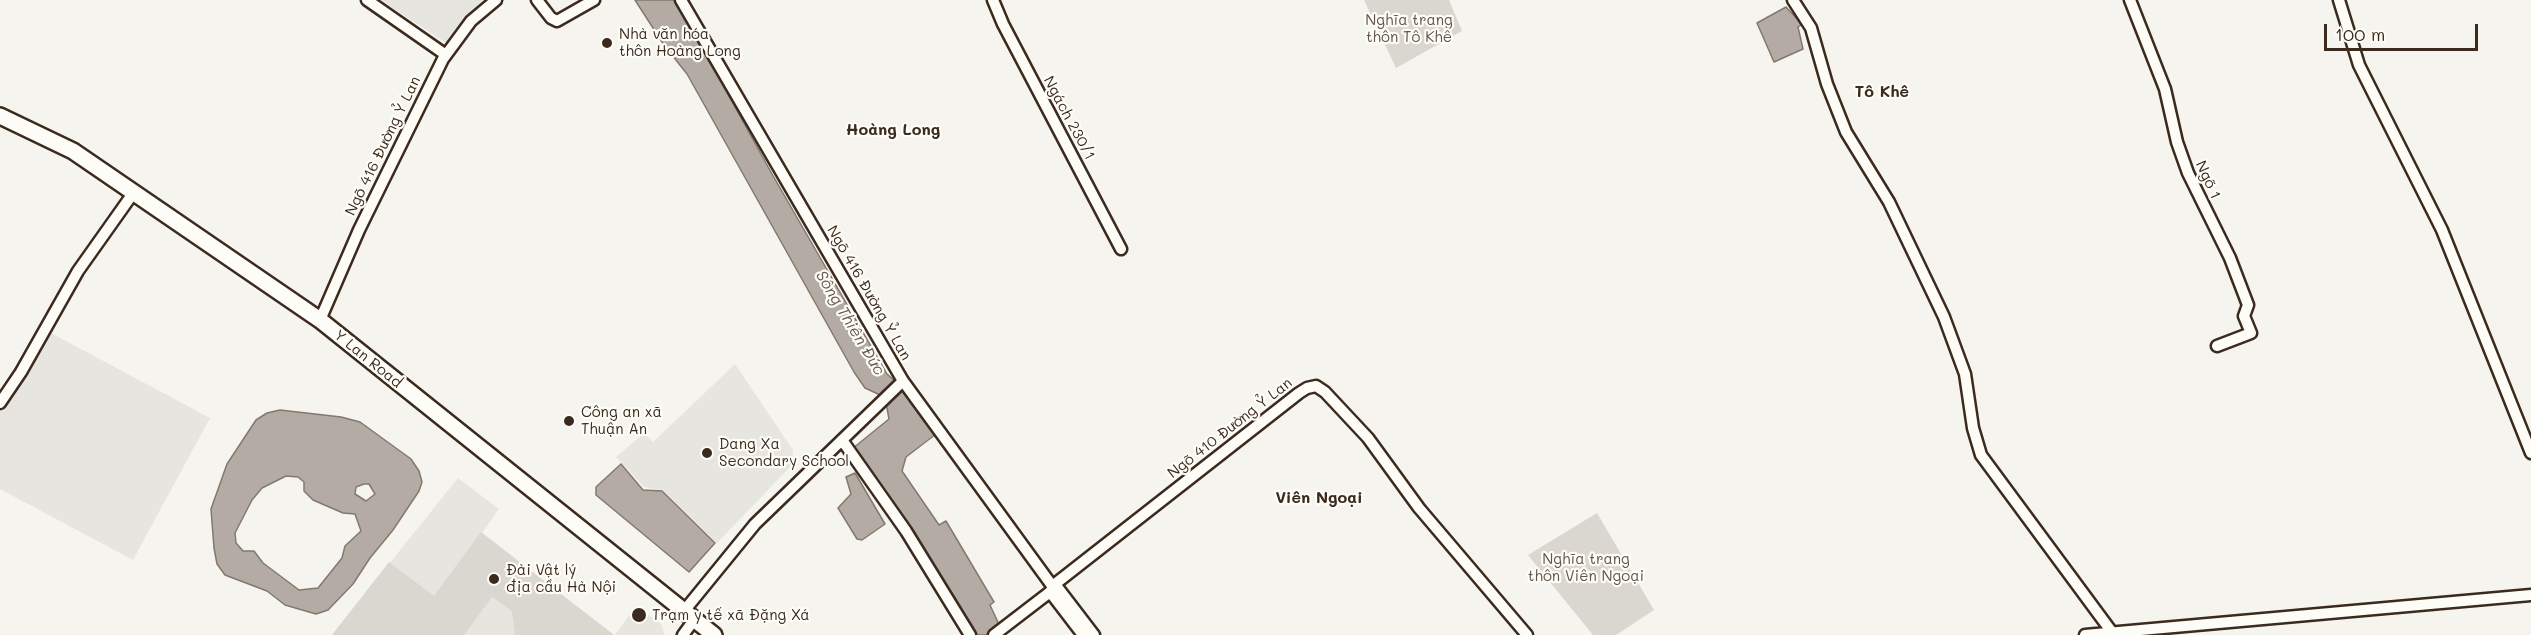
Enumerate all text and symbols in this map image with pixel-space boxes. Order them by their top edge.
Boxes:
park label: Nghĩa trang thôn Tô Khê [1365,11,1453,46]
scale bar [2327,12,2482,50]
text: 100 m [2335,22,2385,46]
place label: Nhà văn hóa thôn Hoàng Long [619,25,741,60]
marker: Nhà văn hóa thôn Hoàng Long [600,36,614,50]
street label: Ngõ 416 Đường Ỷ Lan [341,73,425,219]
street label: Ngách 230/1 [1039,73,1099,163]
district label: Tô Khê [1855,82,1909,102]
district label: Hoàng Long [846,120,940,140]
street label: Ngõ 1 [2192,158,2224,202]
street label: Ngõ 416 Đường Ỷ Lan [823,222,915,364]
water label: Sông Thiên Đức [811,267,889,379]
street label: Y Lan Road [330,326,406,392]
street label: Ngõ 410 Đường Ỷ Lan [1164,374,1296,482]
place label: Công an xã Thuận An [581,403,662,438]
marker: Công an xã Thuận An [562,414,576,428]
place label: Dang Xa Secondary School [719,435,849,470]
marker: Dang Xa Secondary School [700,446,714,460]
district label: Viên Ngoại [1275,488,1363,508]
park label: Nghĩa trang thôn Viên Ngoại [1528,550,1644,585]
place label: Đài Vật lý địa cầu Hà Nội [506,561,616,596]
marker: Đài Vật lý địa cầu Hà Nội [487,572,501,586]
marker: Trạm y tế xã Đặng Xá [630,606,648,624]
place label: Trạm y tế xã Đặng Xá [652,606,810,624]

